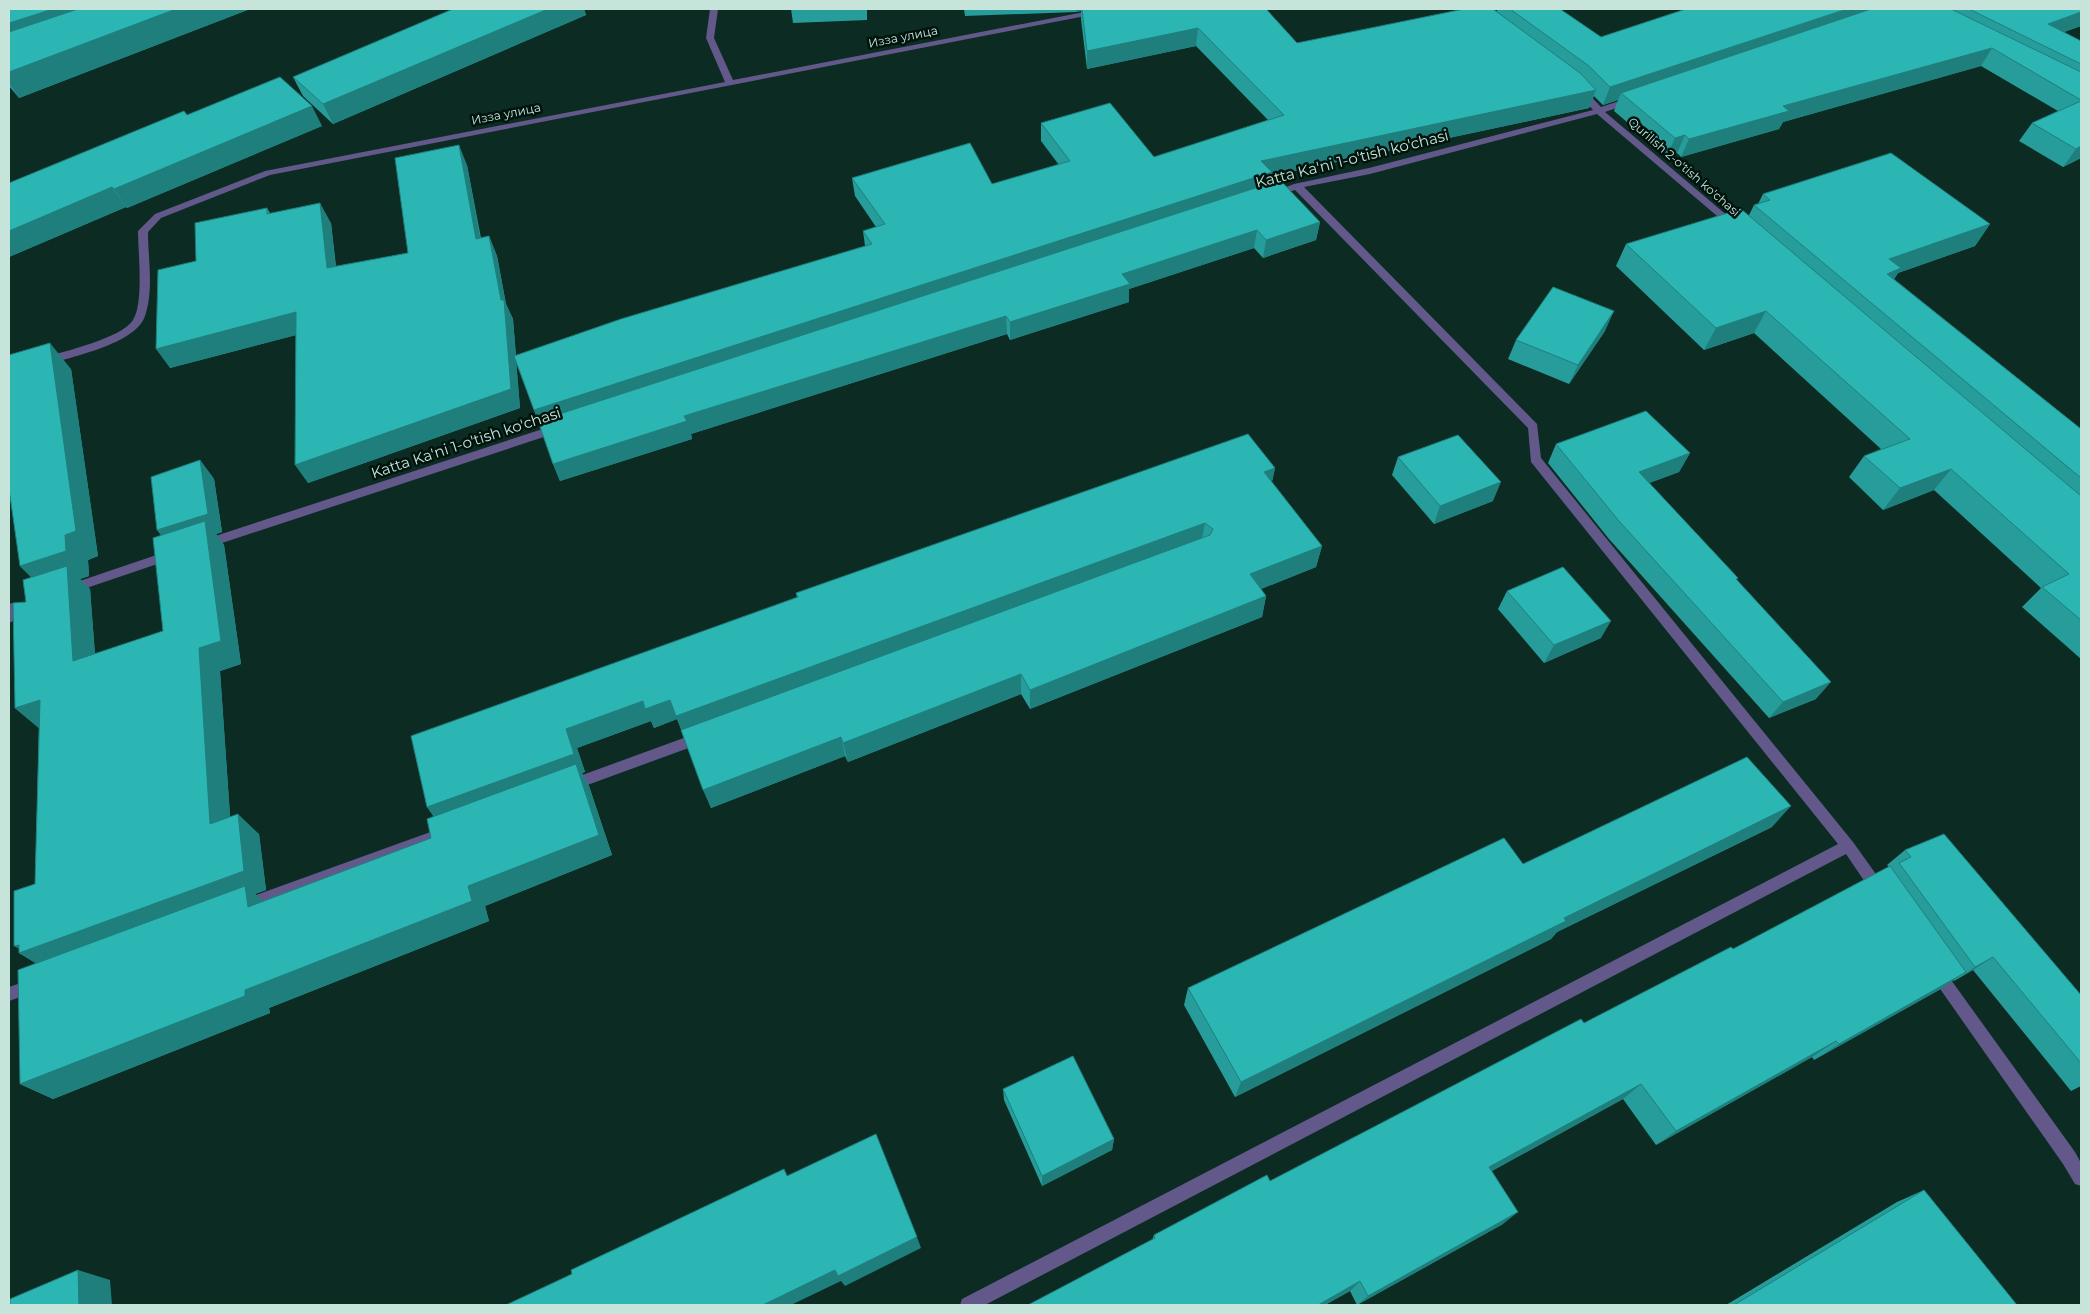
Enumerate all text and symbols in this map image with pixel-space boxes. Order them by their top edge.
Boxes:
street label: Изза улица [867,22,939,51]
street label: Изза улица [470,99,542,128]
street label: Qurilish 2-o'tish ko'chasi [1625,114,1743,219]
street label: Katta Ka'ni 1-o'tish ko'chasi [1253,125,1451,192]
street label: Katta Ka'ni 1-o'tish ko'chasi [368,403,563,482]

